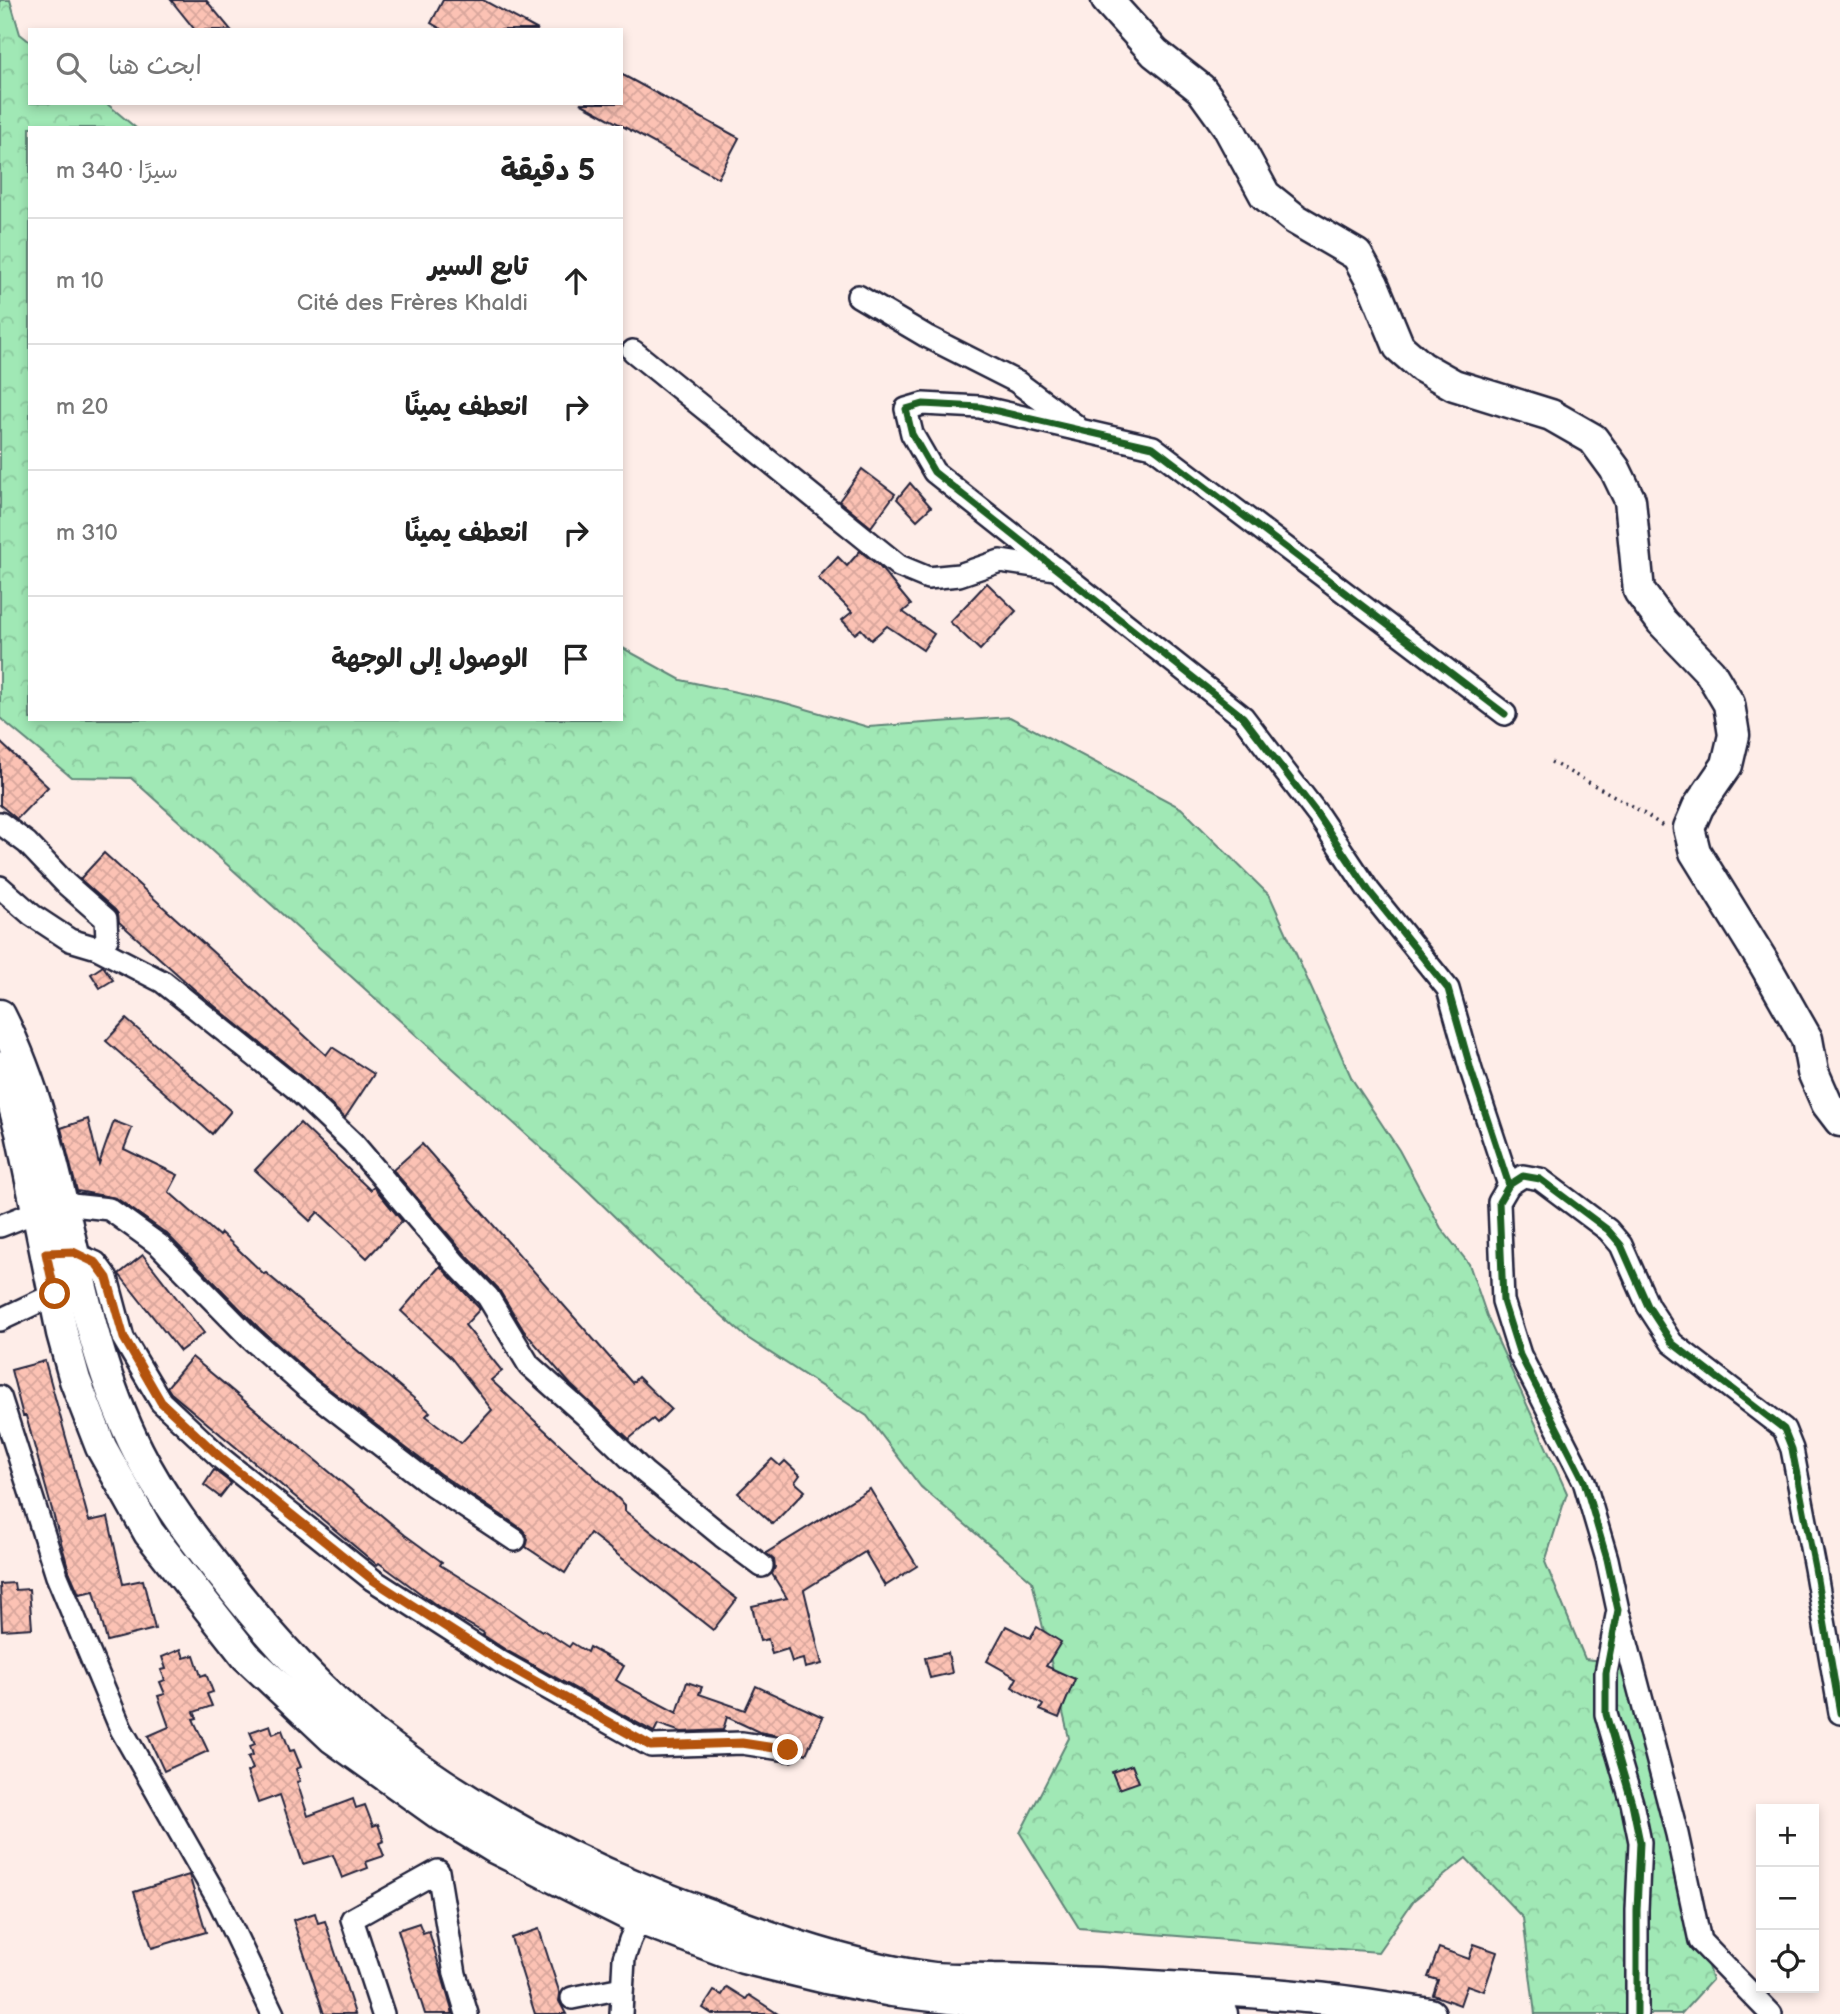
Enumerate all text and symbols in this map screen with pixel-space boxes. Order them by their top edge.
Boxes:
search box [28,28,623,105]
icon: search [52,48,90,86]
text: ابحث هنا [108,51,202,82]
text: 5 دقيقة [500,153,595,189]
text: سيرًا · 340 m [56,157,178,185]
text: تابع السير [428,252,528,283]
icon: ahead [557,262,595,300]
text: 10 m [56,267,104,295]
text: Cité des Frères Khaldi [297,289,528,317]
icon: right [557,388,595,426]
text: انعطف يمينًا [405,392,528,423]
text: 20 m [56,393,108,421]
icon: right [557,514,595,552]
text: انعطف يمينًا [405,518,528,549]
text: 310 m [56,519,118,547]
icon: arrive [557,640,595,678]
text: الوصول إلى الوجهة [331,644,528,675]
route start [39,1278,70,1309]
route end [772,1734,803,1765]
map controls [1756,1804,1819,1993]
button: + [1756,1804,1819,1867]
button: − [1756,1867,1819,1930]
button: locate [1756,1930,1819,1993]

